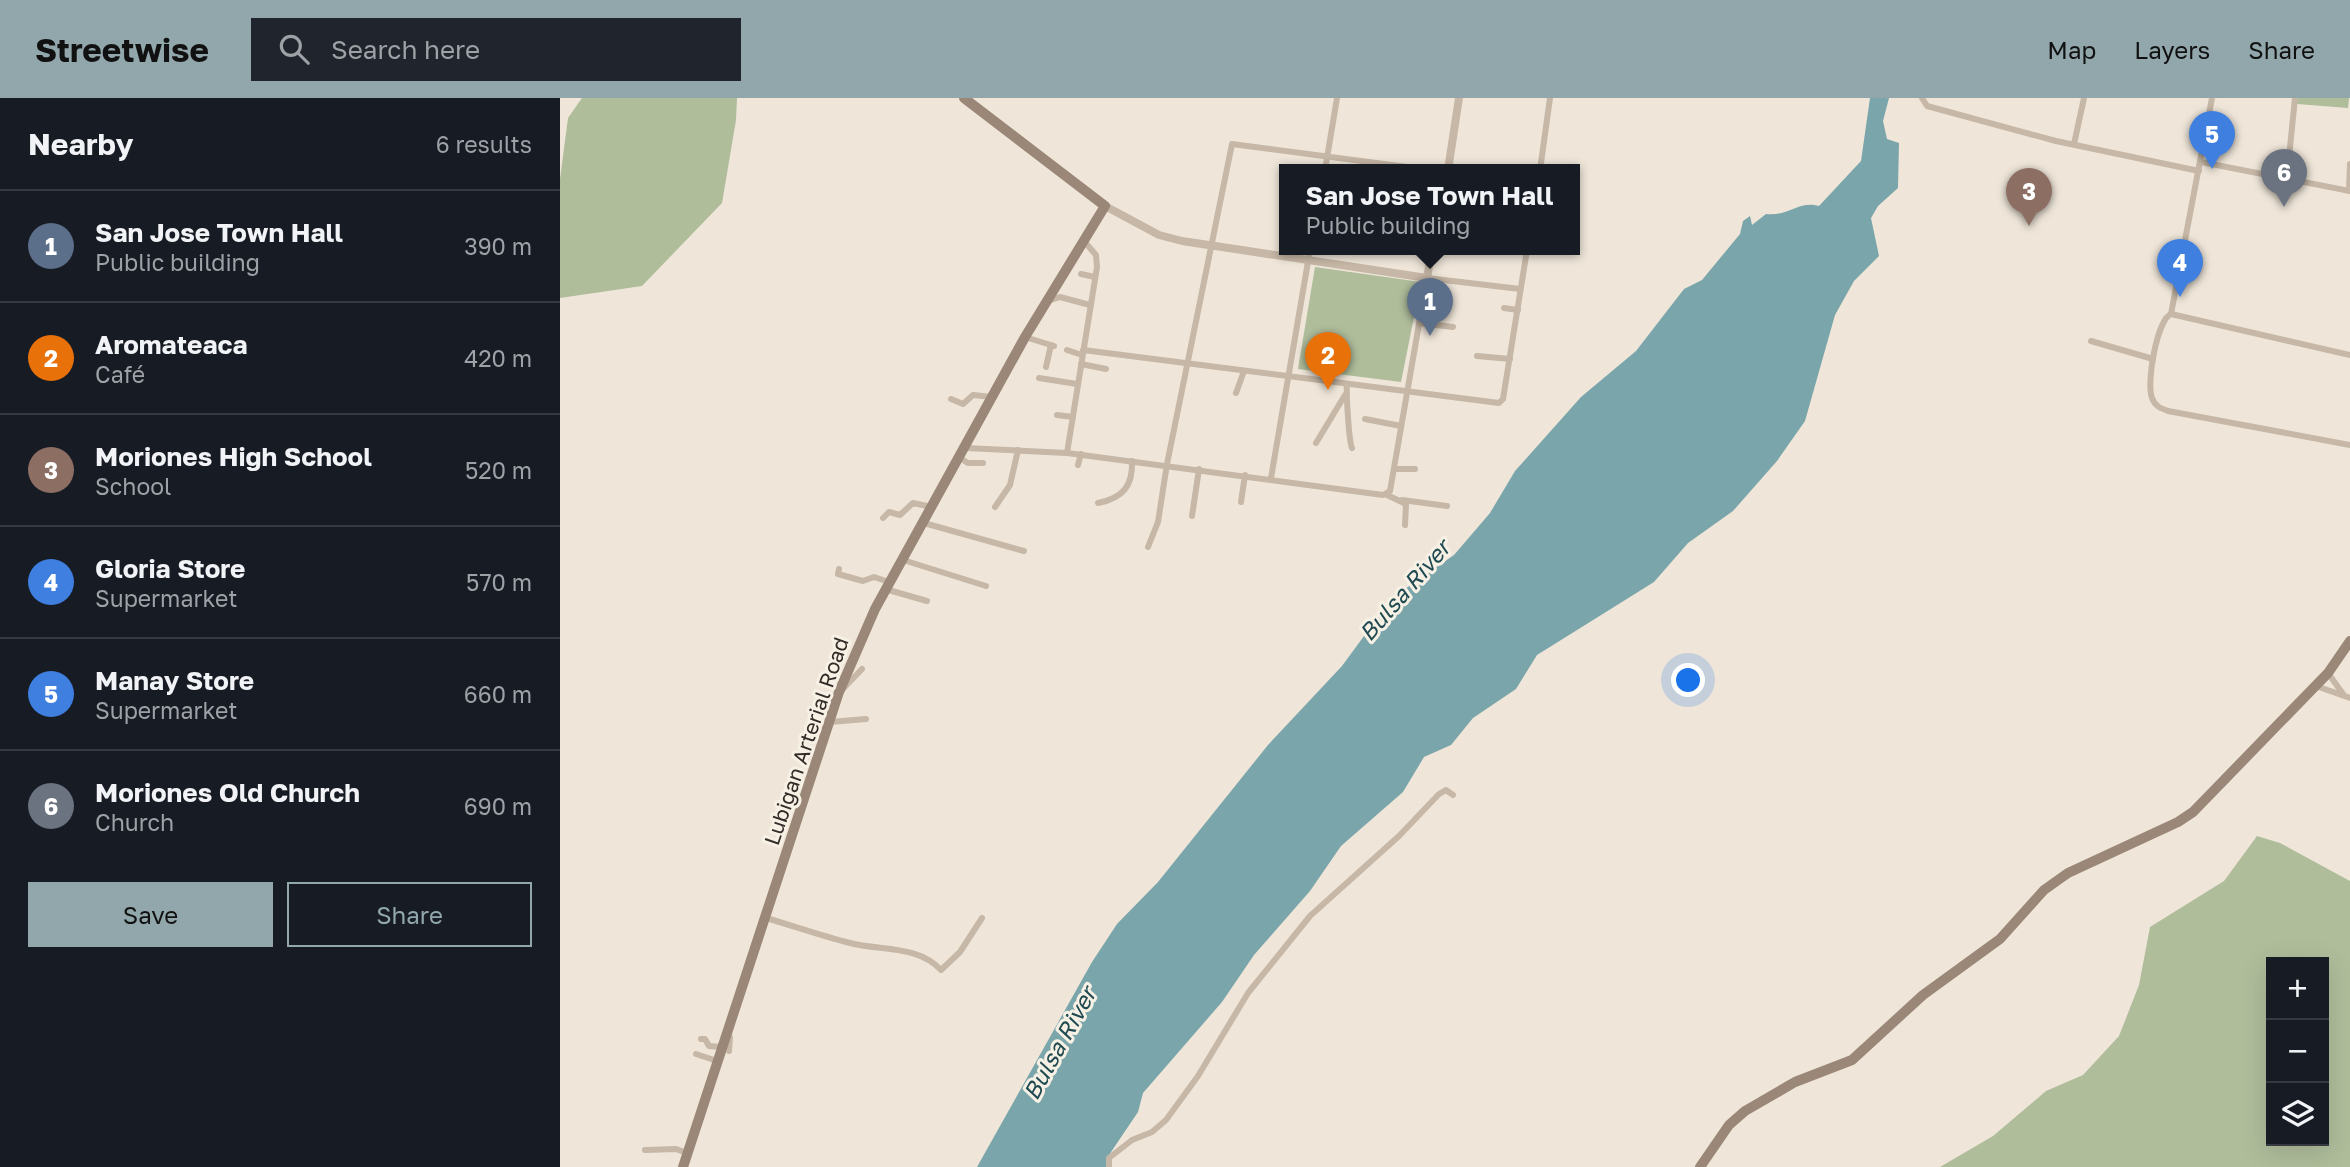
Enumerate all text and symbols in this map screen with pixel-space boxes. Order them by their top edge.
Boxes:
search box [251,18,741,81]
text: Streetwise [35,30,209,69]
icon: search [275,30,313,68]
text: Search here [331,34,480,65]
text: Map [2047,35,2096,64]
text: Layers [2134,35,2210,64]
text: Share [2248,35,2315,64]
pin: 5 [2189,111,2235,169]
text: Nearby [28,126,133,162]
text: 6 results [436,130,532,158]
pin: 6 [2261,149,2307,207]
popup [1279,164,1580,255]
pin: 3 [2006,168,2052,226]
text: San Jose Town Hall [1306,180,1553,211]
text: Public building [1306,211,1470,239]
text: San Jose Town Hall [95,217,343,248]
text: 1 [45,232,57,260]
text: 390 m [464,232,532,260]
pin: 4 [2157,239,2203,297]
text: Public building [95,248,260,276]
pin: 1 [1407,278,1453,336]
text: Aromateaca [95,329,248,360]
pin: 2 [1305,332,1351,390]
text: 2 [44,344,58,372]
text: 420 m [464,344,532,372]
text: Café [95,360,145,388]
text: Moriones High School [95,441,372,472]
text: 3 [44,456,58,484]
text: 520 m [465,456,532,484]
text: School [95,472,171,500]
water label: Bulsa River [1353,532,1457,646]
text: Gloria Store [95,553,245,584]
text: 4 [44,568,58,596]
text: 570 m [466,568,532,596]
text: Supermarket [95,584,238,612]
street label: Lubigan Arterial Road [758,634,854,848]
your location [1671,663,1705,697]
text: Manay Store [95,665,254,696]
text: 5 [44,680,58,708]
text: 660 m [464,680,532,708]
text: Supermarket [95,696,238,724]
text: Moriones Old Church [95,777,360,808]
text: 6 [44,792,58,820]
text: 690 m [464,792,532,820]
text: Church [95,808,174,836]
button: Save [28,882,273,947]
button: Share [287,882,532,947]
map controls [2266,957,2329,1146]
button: + [2266,957,2329,1020]
water label: Bulsa River [1017,979,1103,1104]
button: − [2266,1020,2329,1083]
button: layers [2266,1083,2329,1146]

